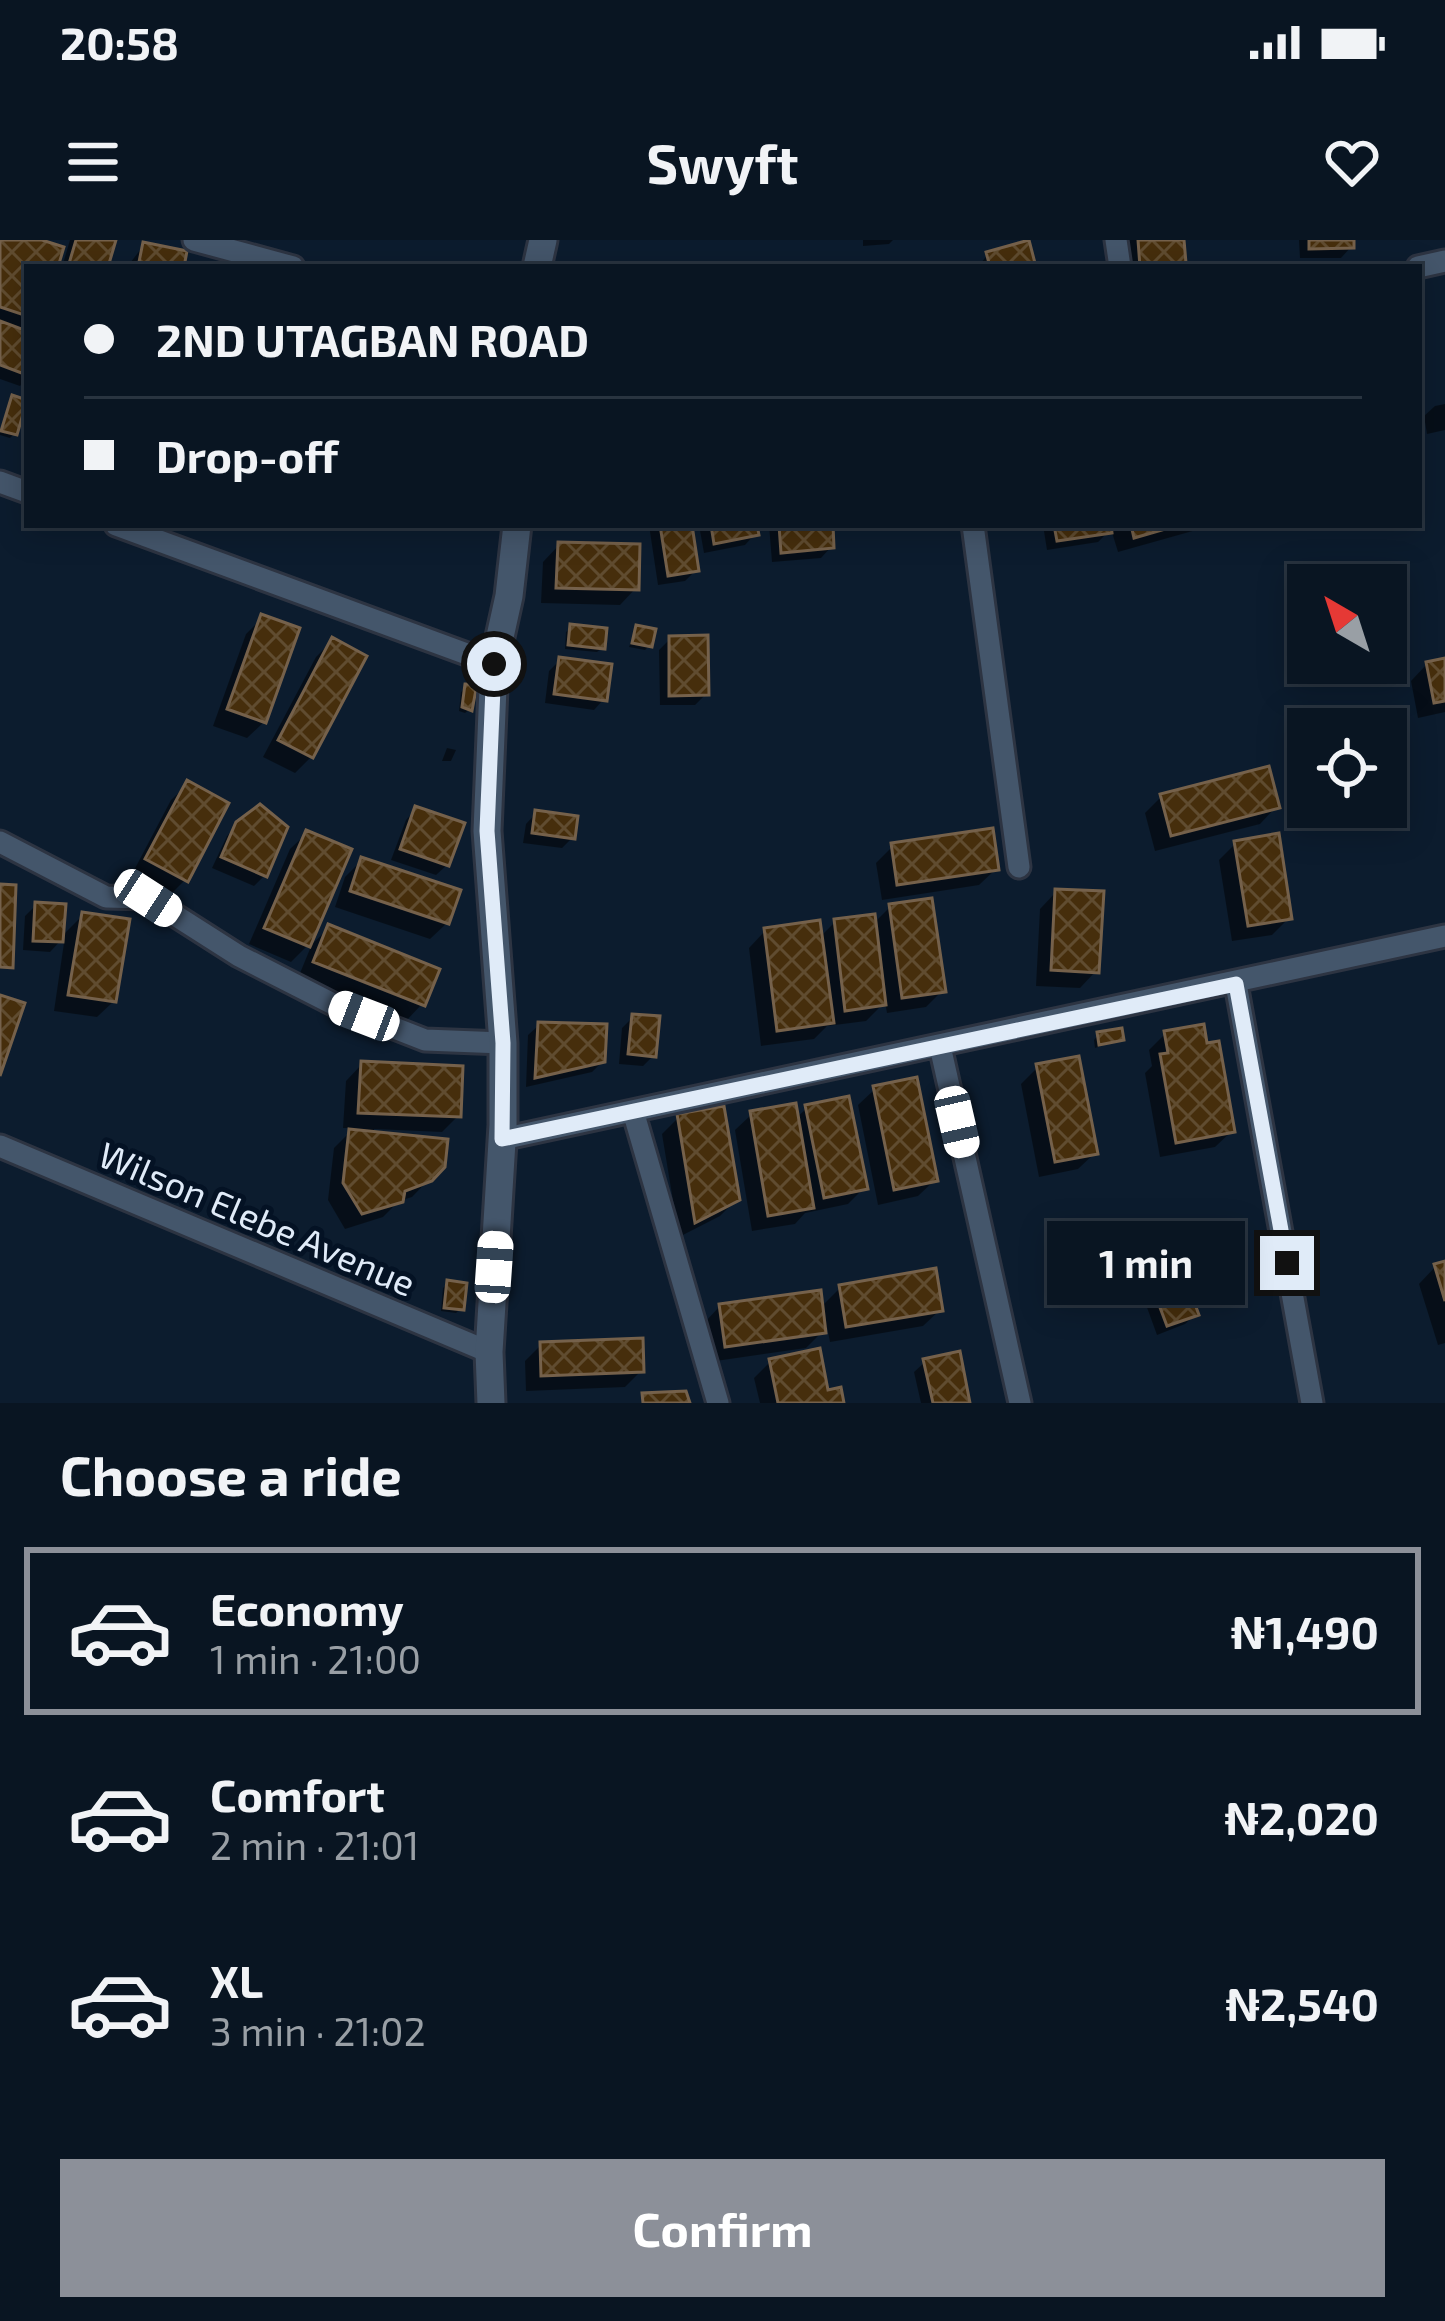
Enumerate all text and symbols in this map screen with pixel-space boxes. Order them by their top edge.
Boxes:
text: 20:58 [60,15,179,69]
icon: menu [60,129,126,195]
icon: heart [1319,129,1385,195]
text: Swyft [647,130,798,195]
text: 2ND UTAGBAN ROAD [156,312,589,366]
text: Drop-off [156,428,338,482]
north arrow [1287,564,1407,684]
map controls [1287,564,1407,828]
route start [467,637,521,691]
button: locate [1287,708,1407,828]
car [108,863,188,933]
car [324,986,404,1046]
car [931,1083,983,1161]
street label: Wilson Elebe Avenue [93,1132,422,1304]
callout: 1 min [1047,1221,1245,1305]
car [474,1230,514,1304]
route end [1260,1236,1314,1290]
text: 1 min [1099,1239,1193,1286]
text: Choose a ride [60,1442,402,1507]
icon: car [66,1577,174,1685]
text: Economy [210,1581,404,1635]
text: ₦1,490 [1230,1604,1379,1658]
text: 1 min · 21:00 [210,1635,421,1682]
icon: car [66,1763,174,1871]
text: Comfort [210,1767,385,1821]
text: ₦2,020 [1224,1790,1379,1844]
text: 2 min · 21:01 [210,1821,419,1868]
icon: car [66,1949,174,2057]
text: XL [210,1953,263,2007]
text: ₦2,540 [1225,1976,1379,2030]
text: 3 min · 21:02 [210,2007,426,2054]
button: Confirm [60,2159,1385,2297]

